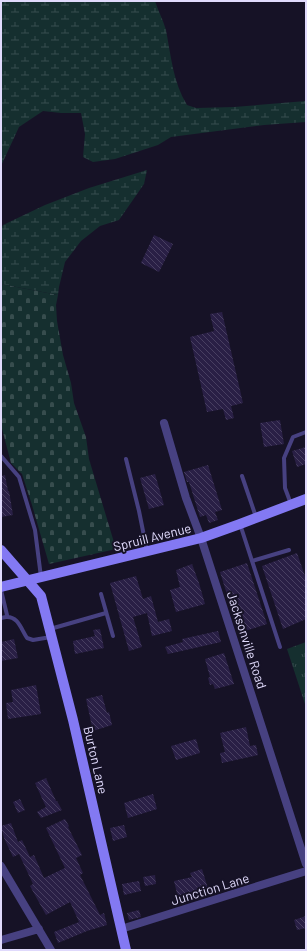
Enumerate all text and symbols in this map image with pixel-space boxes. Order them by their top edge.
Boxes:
street label: Spruill Avenue [111,520,193,554]
street label: Jacksonville Road [224,589,270,691]
street label: Burton Lane [80,725,112,795]
street label: Junction Lane [169,870,251,908]

